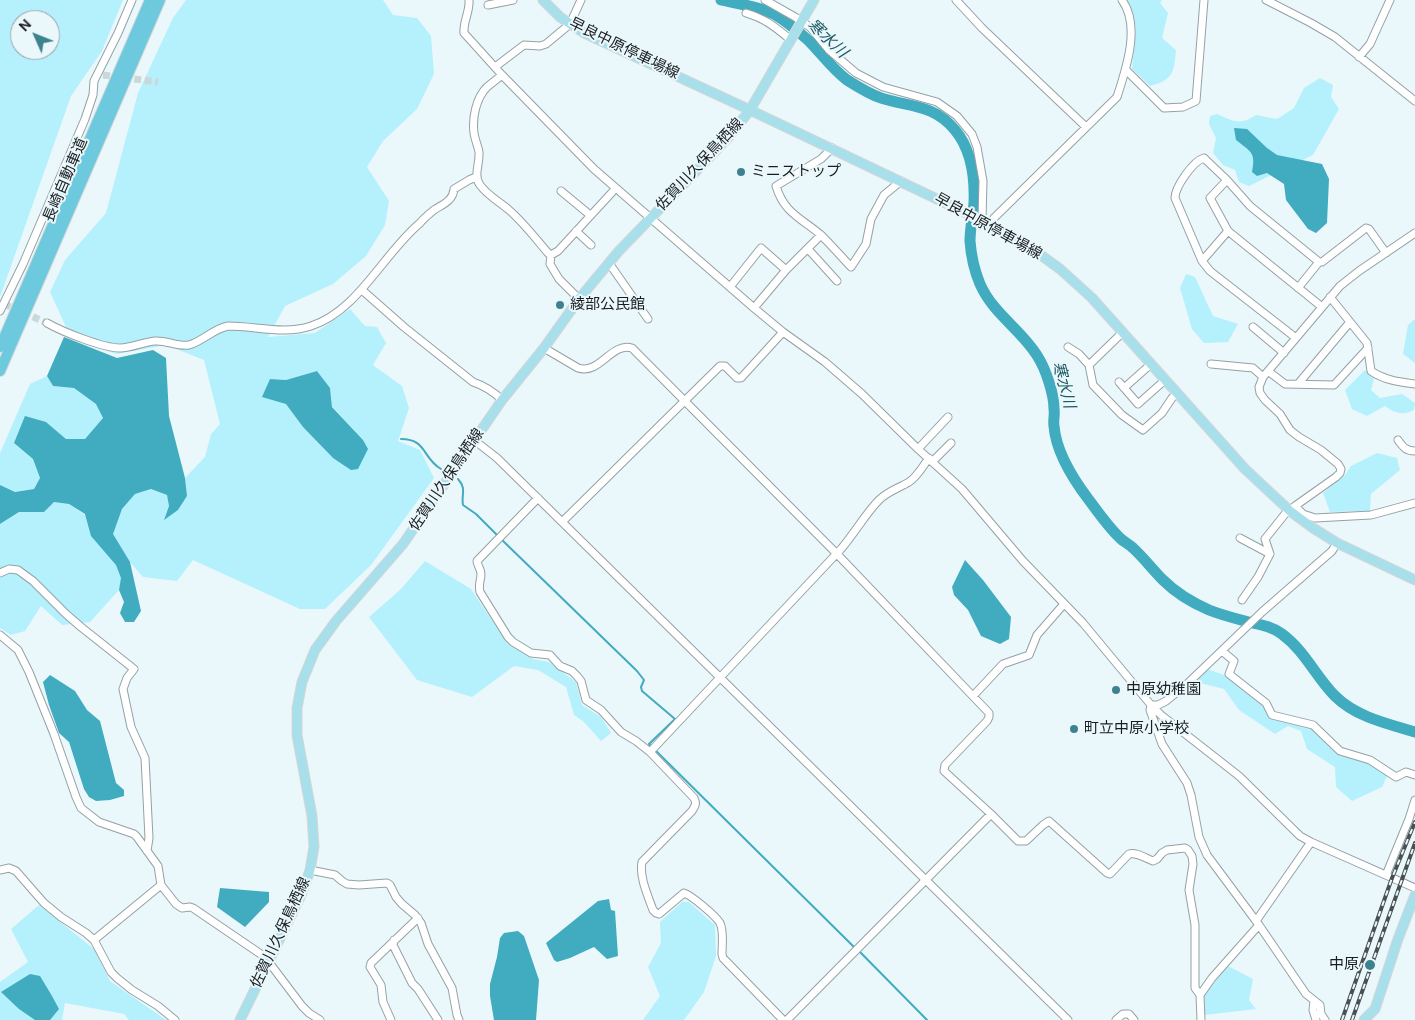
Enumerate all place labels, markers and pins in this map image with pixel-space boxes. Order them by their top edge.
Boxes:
place label: ミニストップ [751,163,841,181]
marker: ミニストップ [735,166,747,178]
place label: 綾部公民館 [570,296,645,314]
marker: 綾部公民館 [554,299,566,311]
place label: 中原幼稚園 [1126,681,1201,699]
marker: 中原幼稚園 [1110,684,1122,696]
place label: 町立中原小学校 [1084,720,1189,738]
marker: 町立中原小学校 [1068,723,1080,735]
place label: 中原 [1329,956,1359,974]
marker: 中原 [1363,958,1377,972]

